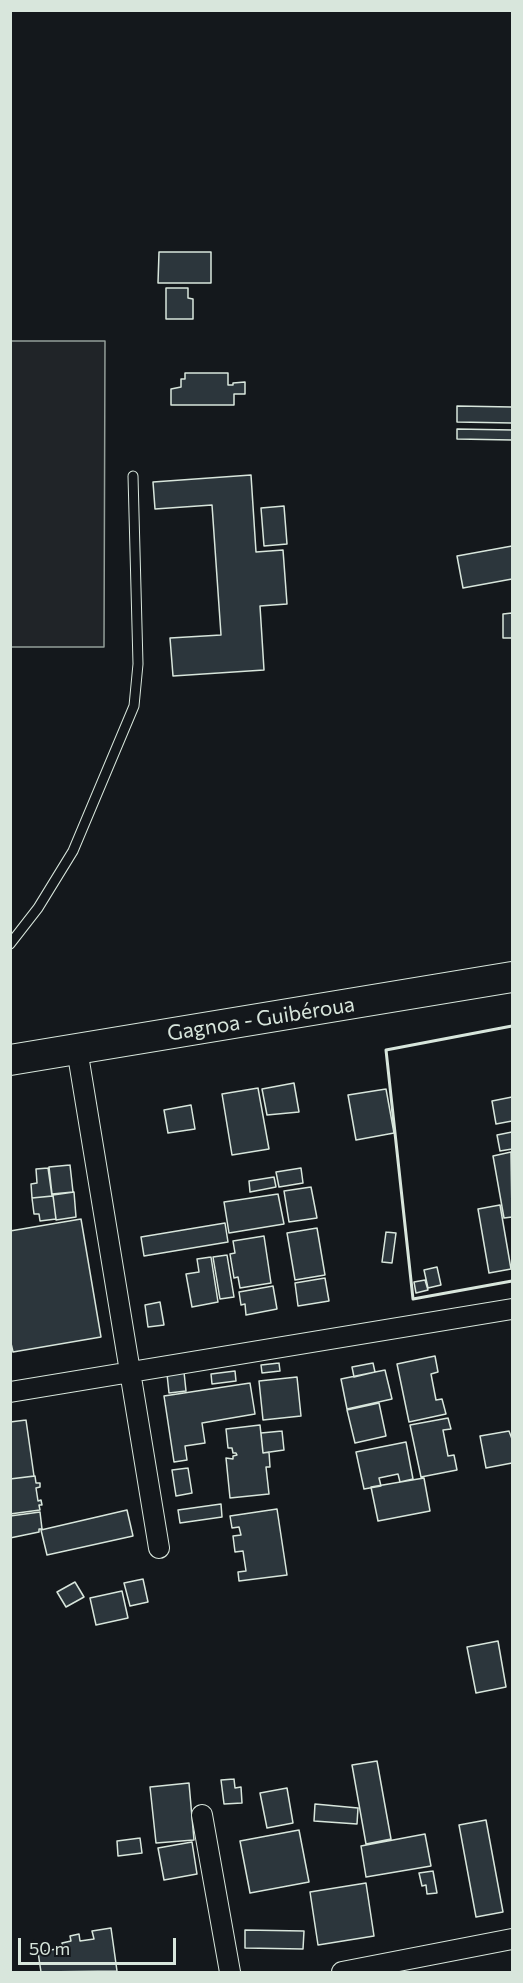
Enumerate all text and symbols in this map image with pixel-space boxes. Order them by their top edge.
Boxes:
street label: Gagnoa - Guibéroua [165,992,357,1046]
scale bar [21,1926,178,1964]
text: 50 m [29,1937,70,1959]

